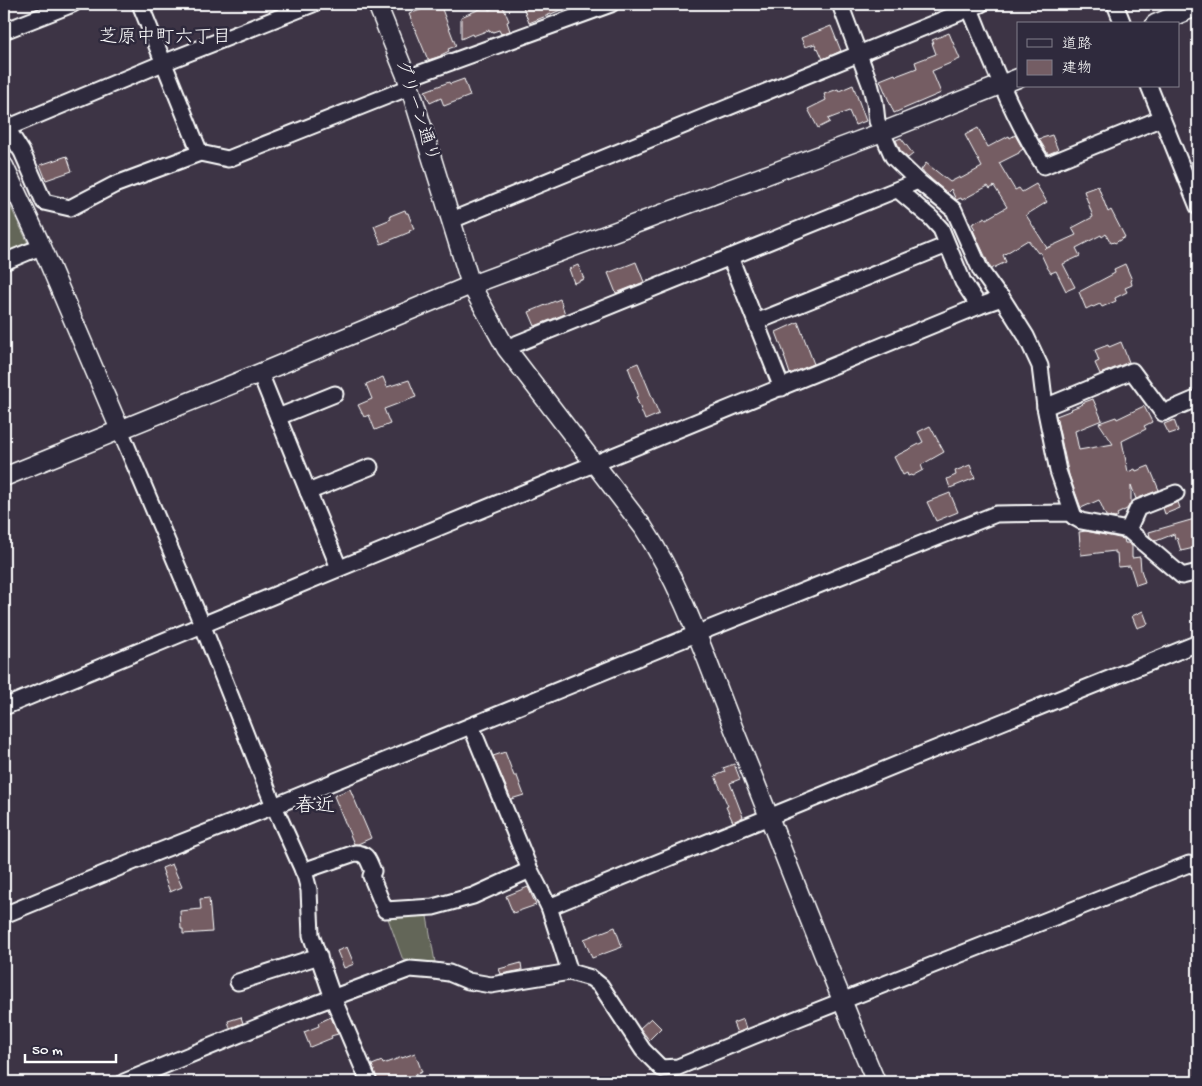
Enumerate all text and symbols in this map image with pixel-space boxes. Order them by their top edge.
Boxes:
legend [1017,22,1180,88]
district label: 芝原中町六丁目 [98,26,232,50]
text: 道路 [1062,36,1092,54]
street label: グリーン通り [389,57,443,165]
text: 建物 [1062,60,1092,78]
district label: 春近 [295,794,335,819]
scale bar [25,1031,116,1063]
text: 50 m [32,1042,63,1060]

